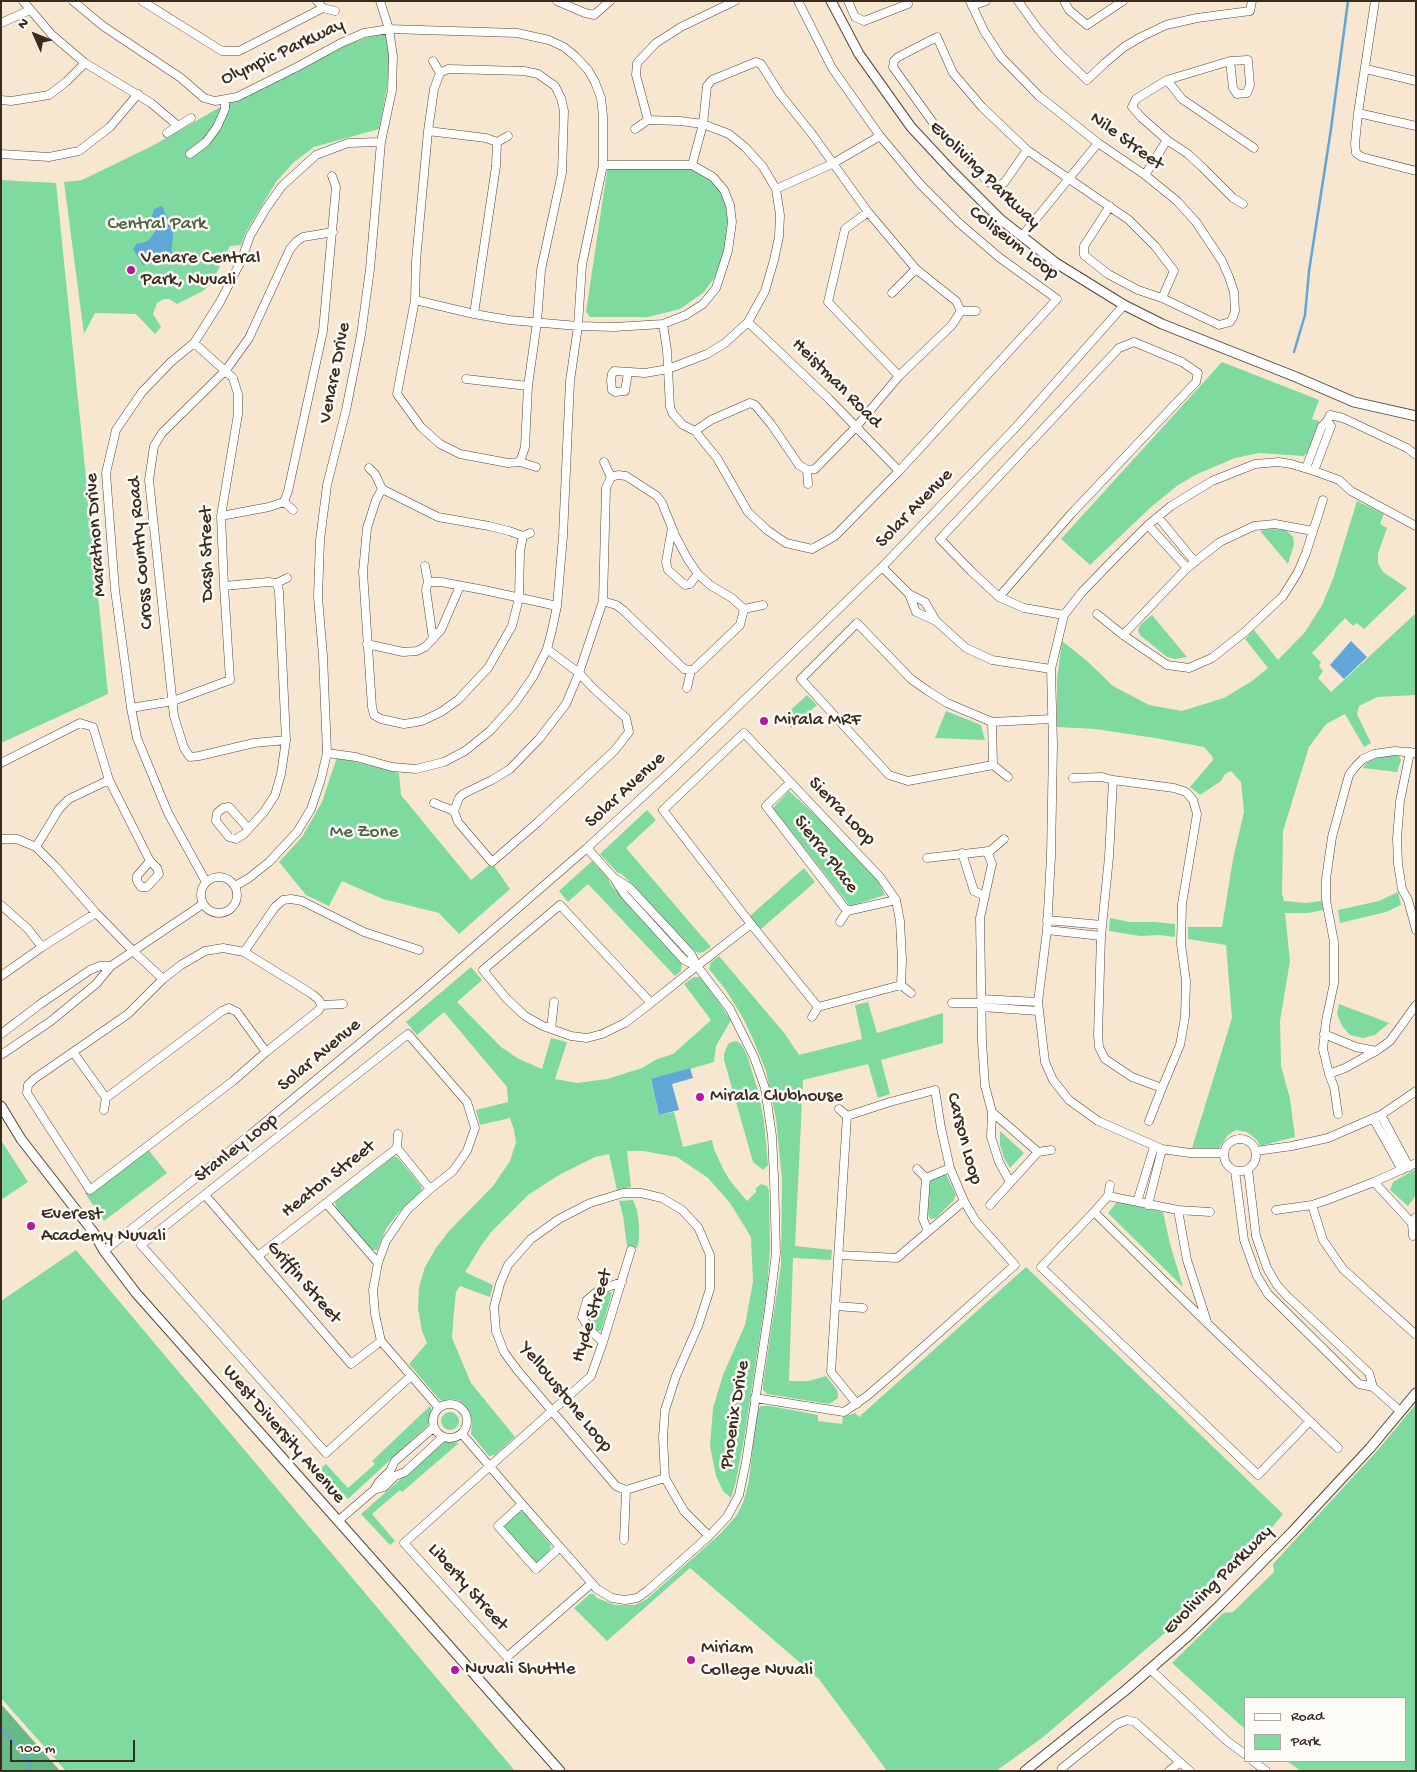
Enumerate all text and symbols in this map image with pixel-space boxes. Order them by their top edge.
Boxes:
north arrow [10,10,60,60]
street label: Olympic Parkway [218,14,348,92]
text: N [15,15,33,33]
street label: Nile Street [1085,108,1167,176]
street label: Evoliving Parkway [924,117,1044,235]
street label: Coliseum Loop [963,202,1063,286]
park label: Central Park [107,214,207,236]
place label: Venare Central Park, Nuvali [141,248,260,292]
marker: Venare Central Park, Nuvali [125,264,137,276]
street label: Venare Drive [315,321,357,425]
street label: Heistman Road [786,334,886,434]
street label: Solar Avenue [871,464,959,554]
street label: Marathon Drive [81,472,113,598]
street label: Cross Country Road [124,476,160,630]
street label: Dash Street [196,506,220,602]
place label: Mirala MRF [774,710,861,732]
marker: Mirala MRF [758,715,770,727]
street label: Solar Avenue [581,748,671,834]
street label: Sierra Loop [802,773,880,851]
street label: Sierra Place [787,811,863,899]
park label: Me Zone [330,822,398,844]
street label: Solar Avenue [274,1015,366,1097]
place label: Mirala Clubhouse [710,1086,843,1108]
marker: Mirala Clubhouse [694,1091,706,1103]
street label: Carson Loop [940,1091,986,1187]
street label: Stanley Loop [191,1109,283,1189]
street label: Heaton Street [277,1136,381,1224]
place label: Everest Academy Nuvali [41,1204,166,1248]
marker: Everest Academy Nuvali [25,1220,37,1232]
street label: Griffin Street [261,1237,345,1329]
street label: Hyde Street [567,1267,619,1365]
street label: Yellowstone Loop [513,1338,617,1458]
street label: Phoenix Drive [716,1359,756,1471]
street label: West Diversity Avenue [217,1361,349,1509]
street label: Evoliving Parkway [1159,1521,1279,1641]
street label: Liberty Street [422,1540,512,1636]
place label: Miriam College Nuvali [701,1638,813,1682]
marker: Miriam College Nuvali [685,1654,697,1666]
place label: Nuvali Shuttle [465,1659,575,1681]
marker: Nuvali Shuttle [449,1664,461,1676]
legend [1244,1697,1407,1762]
text: Road [1291,1708,1324,1726]
scale bar [12,1730,138,1762]
text: Park [1291,1733,1320,1751]
text: 100 m [18,1740,55,1758]

